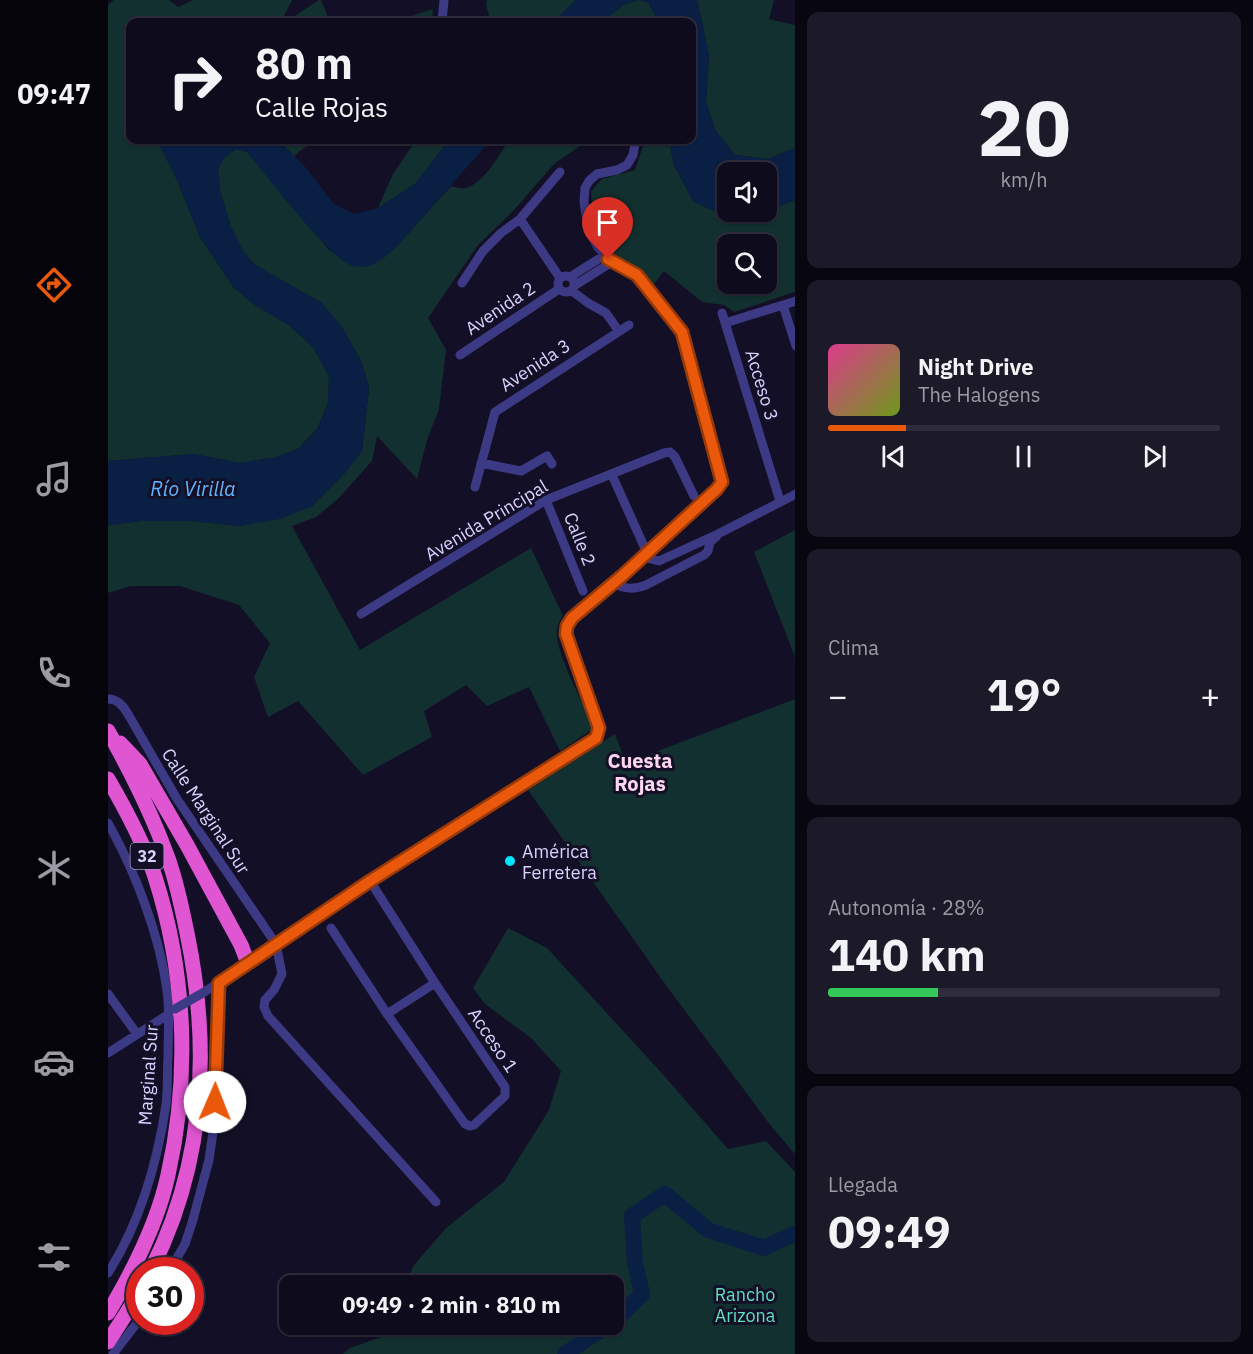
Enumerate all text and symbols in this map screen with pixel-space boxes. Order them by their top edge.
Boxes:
text: 80 m [255,36,353,91]
icon: right [156,42,234,120]
text: 09:47 [17,76,91,111]
text: 20 [977,76,1071,177]
text: Calle Rojas [255,89,388,124]
map controls [717,162,777,294]
button: sound [717,162,777,222]
text: km/h [1000,166,1048,193]
pin [582,197,633,259]
icon: arrive [591,206,624,239]
button: search [717,234,777,294]
icon: directions [33,264,75,306]
street label: Avenida 2 [461,276,539,340]
street label: Avenida 3 [495,334,575,396]
street label: Acceso 3 [740,347,784,423]
text: Night Drive [918,352,1034,381]
text: The Halogens [918,381,1040,408]
icon: previous [877,440,910,473]
icon: pause [1007,440,1040,473]
icon: next [1138,440,1171,473]
icon: music [33,458,75,500]
street label: Avenida Principal [420,474,552,566]
water label: Río Virilla [150,475,236,502]
street label: Calle 2 [559,509,601,569]
text: Clima [828,634,879,661]
icon: phone [33,652,75,694]
text: 19° [986,665,1062,723]
text: − [828,674,848,717]
text: + [1200,674,1220,717]
street label: Calle Marginal Sur [157,744,255,879]
district label: Cuesta Rojas [607,747,673,797]
place label: América Ferretera [522,840,597,884]
road number: 32 [130,843,164,869]
icon: climate [33,847,75,889]
marker: América Ferretera [503,854,517,868]
text: Autonomía · 28% [828,894,985,921]
text: 140 km [828,925,986,983]
street label: Acceso 1 [463,1003,523,1077]
street label: Marginal Sur [133,1024,163,1126]
icon: car [33,1041,75,1083]
position arrow [183,1070,247,1134]
text: Llegada [828,1171,898,1198]
text: 09:49 [828,1202,951,1260]
icon: filters [33,1236,75,1278]
speed limit sign: 30 [126,1257,204,1335]
park label: Rancho Arizona [715,1283,776,1327]
text: 09:49 · 2 min · 810 m [342,1290,561,1319]

